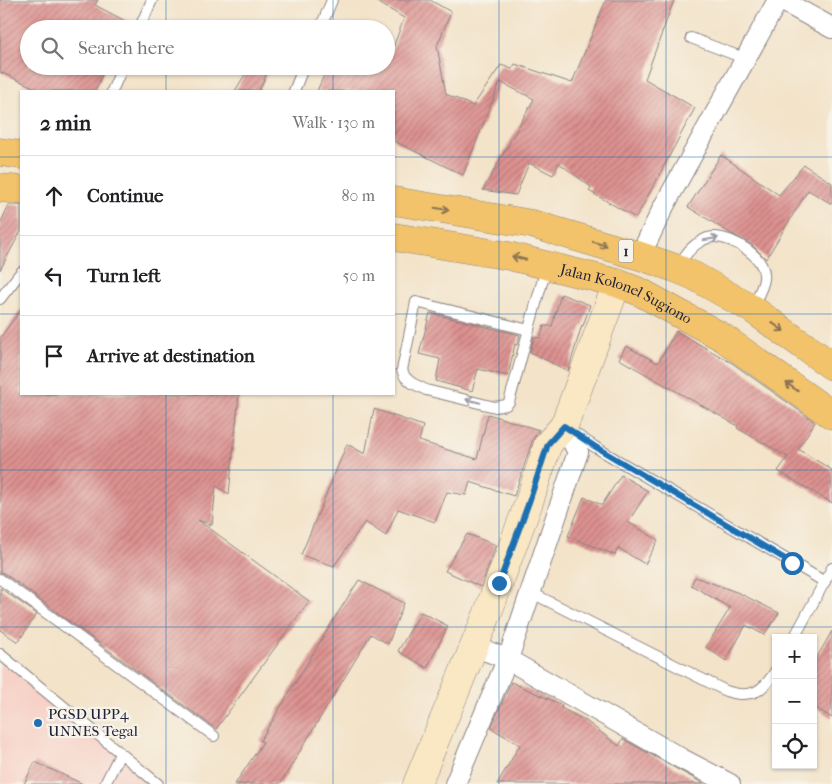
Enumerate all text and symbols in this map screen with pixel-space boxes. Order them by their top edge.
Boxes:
search box [20,20,395,75]
icon: search [38,34,66,62]
text: Search here [78,37,174,59]
text: 2 min [40,111,91,135]
text: Walk · 130 m [292,113,375,132]
icon: ahead [40,182,68,210]
text: Continue [87,185,163,207]
text: 80 m [341,186,375,205]
one-way arrow [434,204,450,214]
one-way arrow [703,234,719,244]
one-way arrow [592,239,608,249]
road number: 1 [618,240,634,262]
one-way arrow [511,253,527,262]
street label: Jalan Kolonel Sugiono [557,260,695,328]
icon: left [40,262,68,290]
text: Turn left [87,265,161,287]
text: 50 m [343,266,375,285]
one-way arrow [771,322,785,332]
icon: arrive [40,342,68,370]
text: Arrive at destination [87,345,255,367]
one-way arrow [785,382,799,392]
one-way arrow [466,396,482,405]
route start [781,552,804,575]
route end [488,572,511,595]
map controls [772,634,817,769]
button: + [772,634,817,679]
button: − [772,679,817,724]
place label: PGSD UPP4 UNNES Tegal [48,705,138,740]
marker: PGSD UPP4 UNNES Tegal [32,717,44,729]
button: locate [772,724,817,769]

